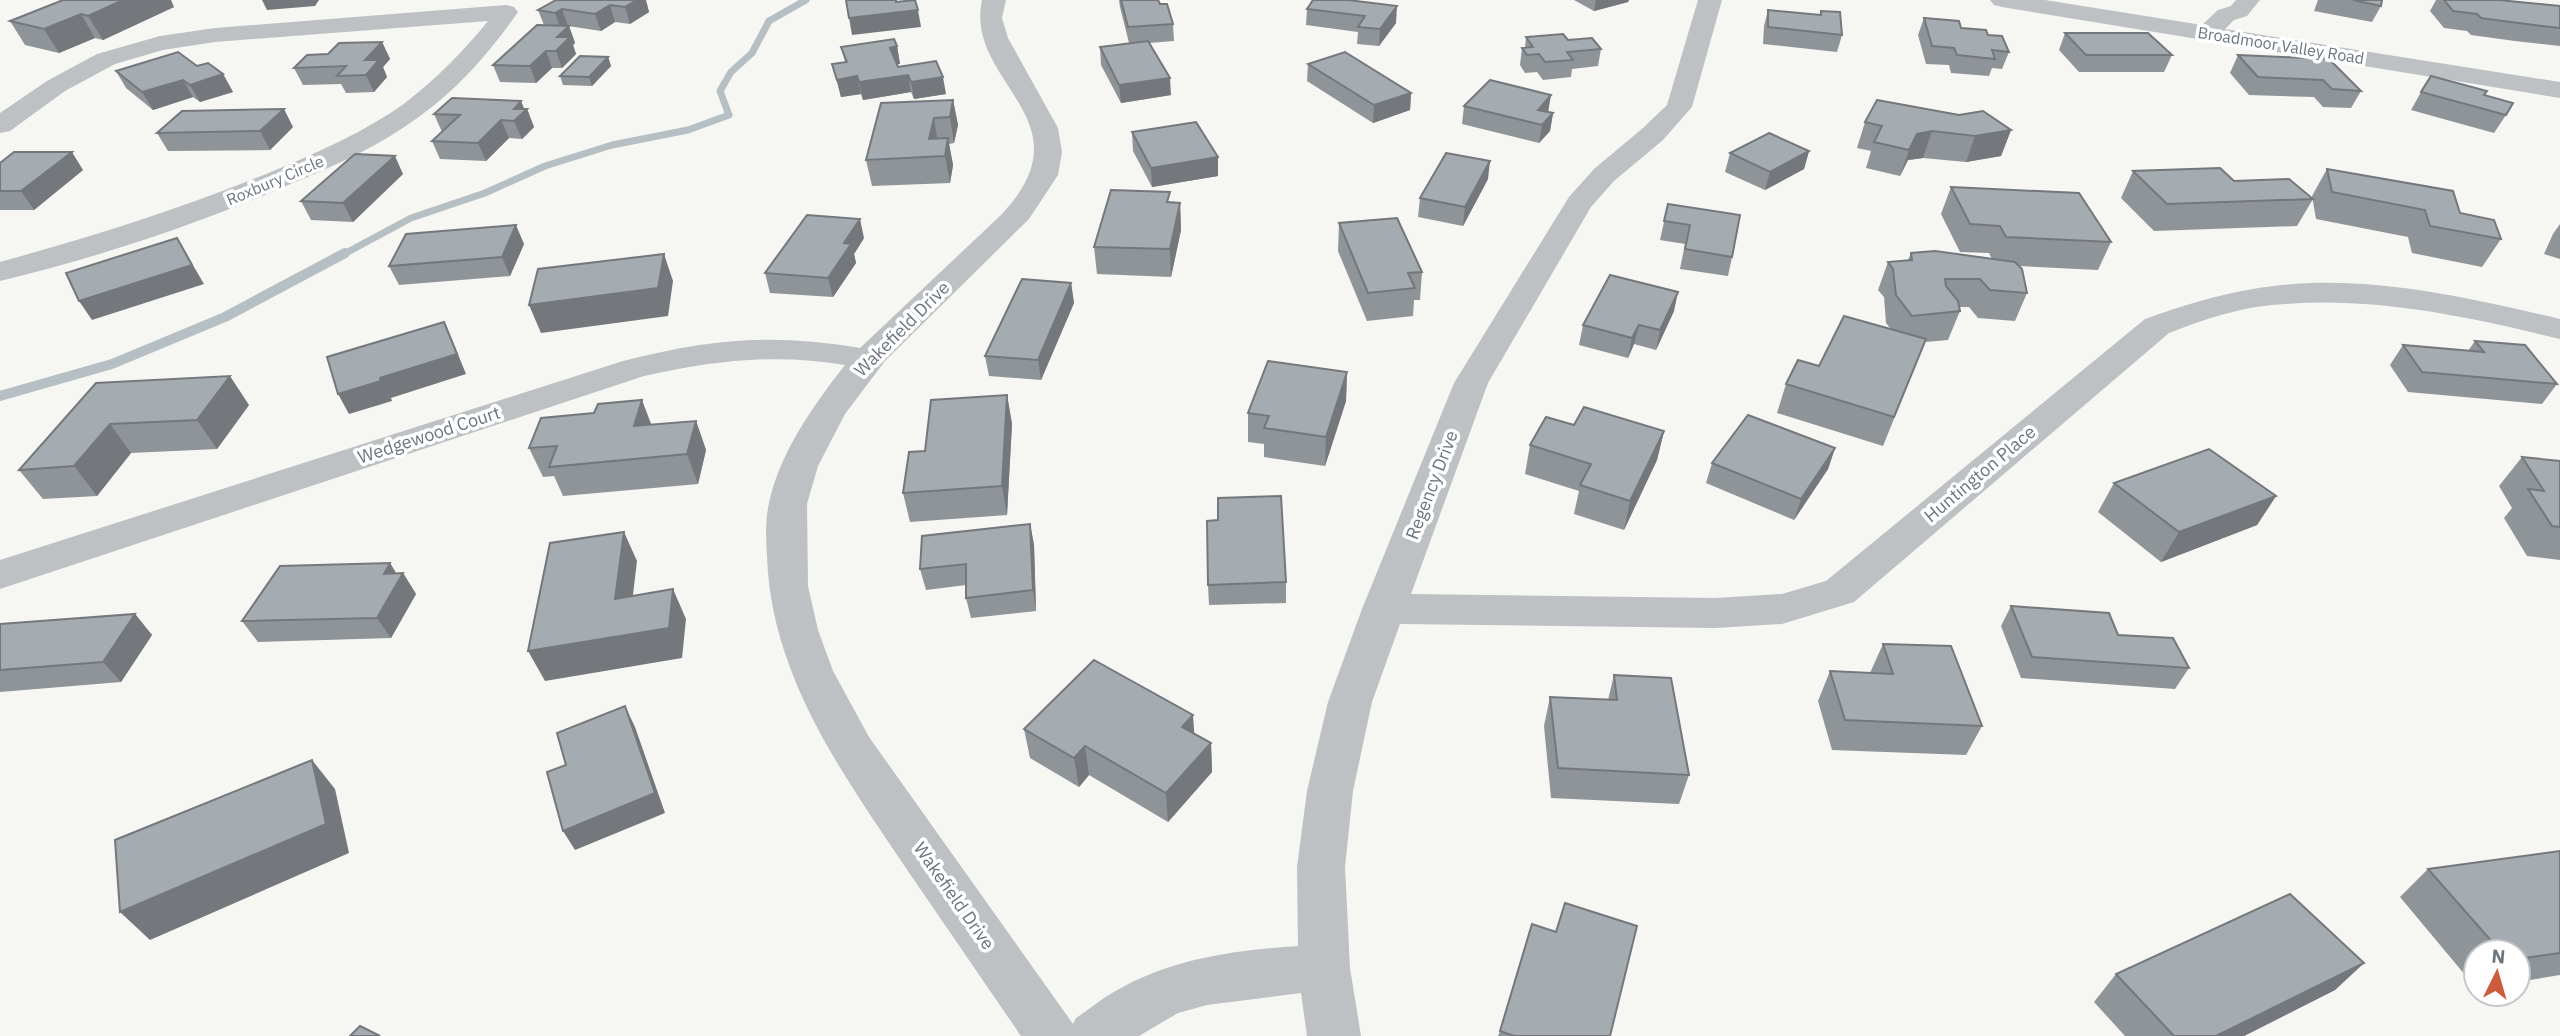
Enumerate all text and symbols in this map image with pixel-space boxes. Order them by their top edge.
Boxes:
street label: Broadmoor Valley Road [2196,22,2366,68]
street label: Roxbury Circle [223,150,327,210]
street label: Wakefield Drive [849,276,954,381]
street label: Wedgewood Court [355,401,503,468]
street label: Huntington Place [1919,420,2040,527]
street label: Regency Drive [1400,427,1463,542]
street label: Wakefield Drive [909,838,1000,954]
north arrow [2462,938,2532,1008]
text: N [2491,944,2506,969]

